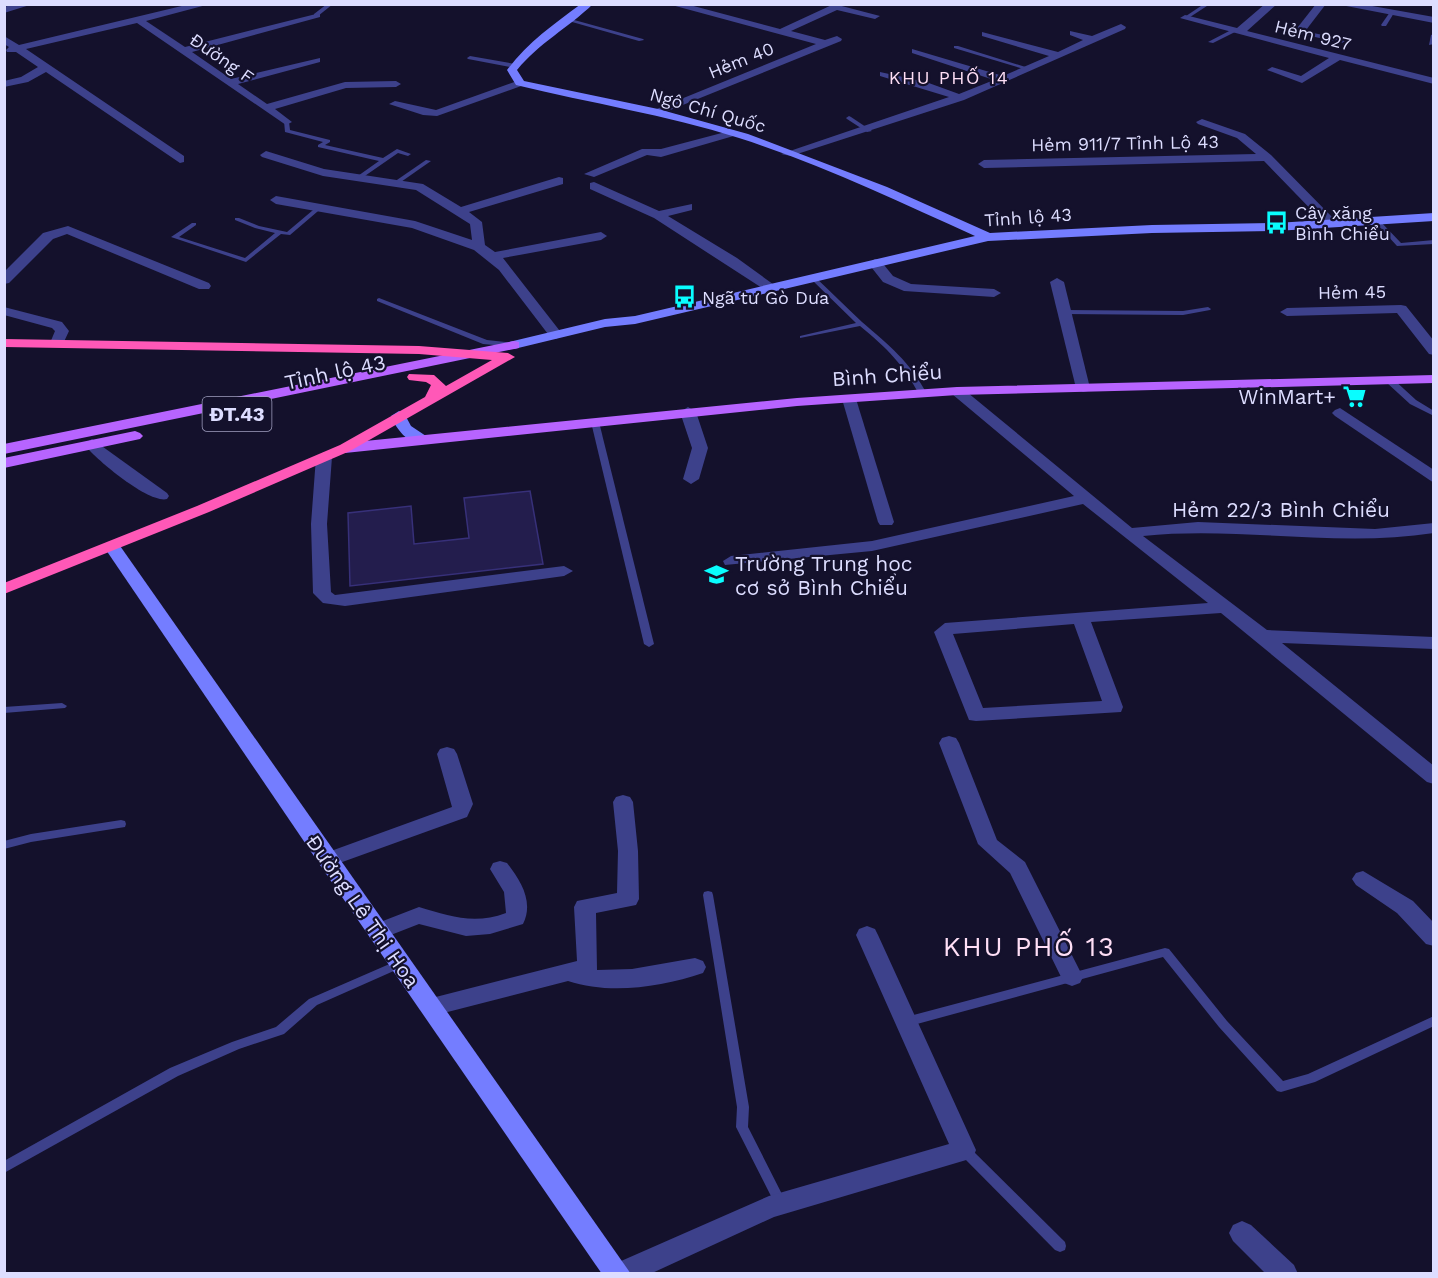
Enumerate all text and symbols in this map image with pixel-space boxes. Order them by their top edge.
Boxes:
street label: Hẻm 927 [1273,15,1353,55]
street label: Đường F [186,28,258,88]
street label: Hẻm 40 [705,37,777,83]
district label: KHU PHỐ 14 [889,66,1009,88]
street label: Ngô Chí Quốc [648,83,768,137]
street label: Hẻm 911/7 Tỉnh Lộ 43 [1031,131,1219,155]
place label: Cây xăng Bình Chiểu [1295,202,1390,244]
street label: Tỉnh lộ 43 [984,203,1072,231]
bus stop icon: Cây xăng Bình Chiểu [1264,209,1290,235]
street label: Hẻm 45 [1318,281,1386,303]
bus stop icon: Ngã tư Gò Dưa [671,284,697,310]
place label: Ngã tư Gò Dưa [702,287,829,308]
street label: Tỉnh lộ 43 [282,349,388,395]
street label: Bình Chiểu [831,359,943,391]
supermarket icon: WinMart+ [1341,383,1367,409]
place label: WinMart+ [1238,384,1336,409]
road number: ĐT.43 [202,397,272,431]
street label: Hẻm 22/3 Bình Chiểu [1172,497,1390,522]
place label: Trường Trung học cơ sở Bình Chiểu [735,551,913,600]
school or university icon: Trường Trung học cơ sở Bình Chiểu [704,562,730,588]
street label: Đường Lê Thị Hoa [301,830,425,992]
district label: KHU PHỐ 13 [943,928,1115,963]

